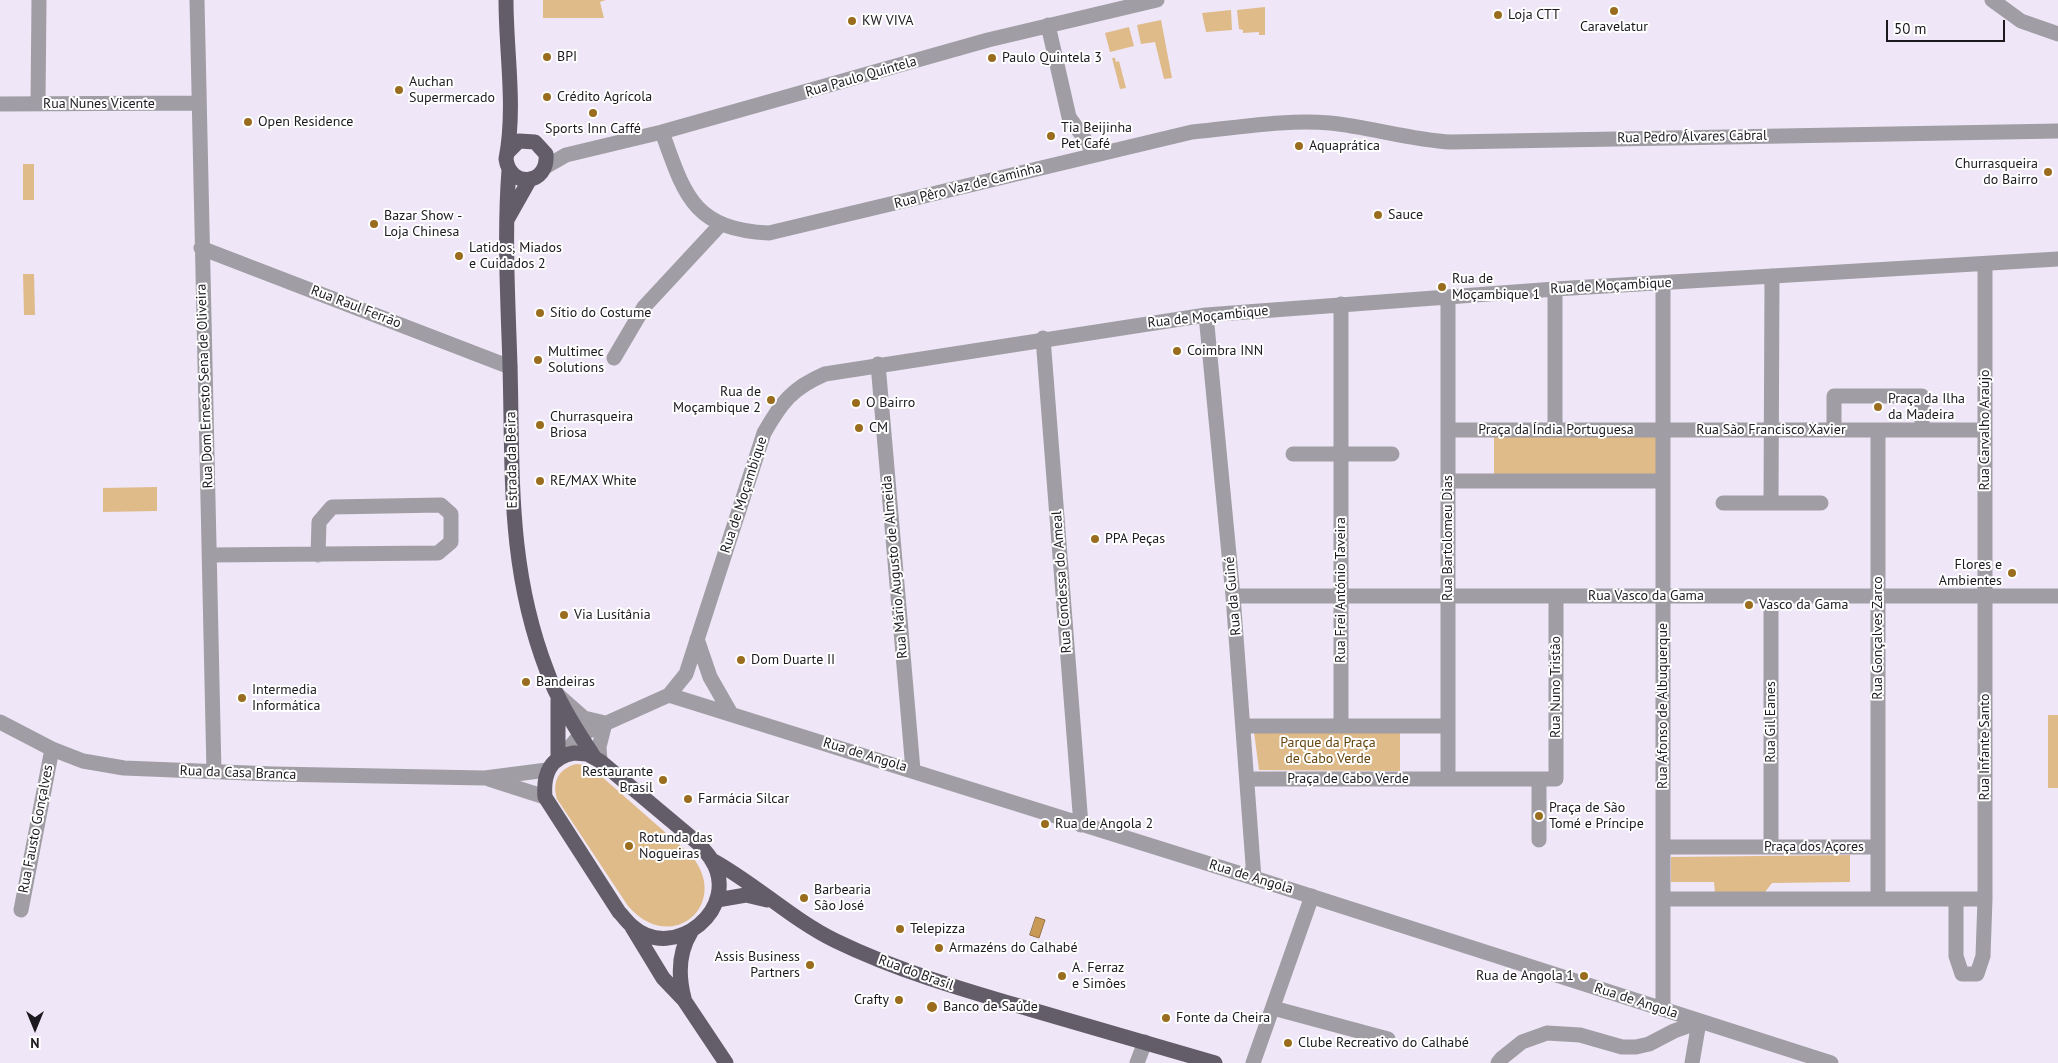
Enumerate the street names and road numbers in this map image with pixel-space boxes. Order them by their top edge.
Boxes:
street label: Rua Paulo Quintela [803,53,919,101]
street label: Rua Nunes Vicente [43,96,155,112]
street label: Rua Pedro Álvares Cabral [1617,127,1767,147]
street label: Rua Pêro Vaz de Caminha [892,160,1044,212]
street label: Rua de Moçambique [1550,274,1672,298]
street label: Rua Raul Ferrão [309,282,403,332]
street label: Rua Dom Ernesto Sena de Oliveira [193,283,217,489]
street label: Rua de Moçambique [1147,302,1269,332]
street label: Rua Carvalho Araújo [1977,369,1993,491]
street label: Estrada da Beira [503,411,521,509]
street label: Praça da Índia Portuguesa [1478,422,1634,438]
street label: Rua São Francisco Xavier [1696,422,1846,438]
street label: Rua de Moçambique [717,435,771,555]
street label: Rua Mário Augusto de Almeida [879,475,911,659]
street label: Rua Bartolomeu Dias [1440,475,1456,601]
street label: Rua Condessa do Ameal [1049,510,1075,654]
street label: Rua Frei António Taveira [1333,517,1349,663]
street label: Rua da Guiné [1221,556,1245,636]
street label: Rua Gonçalves Zarco [1870,576,1886,700]
street label: Rua Vasco da Gama [1588,588,1704,604]
street label: Rua Afonso de Albuquerque [1655,623,1671,789]
street label: Rua Nuno Tristão [1548,636,1564,738]
street label: Rua Gil Eanes [1763,681,1779,763]
street label: Rua Infante Santo [1977,694,1993,800]
street label: Rua de Angola [821,734,909,776]
street label: Rua Fausto Gonçalves [15,763,57,895]
street label: Rua da Casa Branca [179,763,297,783]
street label: Praça de Cabo Verde [1287,771,1409,787]
street label: Praça dos Açores [1764,839,1864,855]
street label: Rua de Angola [1207,856,1295,898]
street label: Rua do Brasil [876,952,956,994]
street label: Rua de Angola [1592,980,1680,1022]

